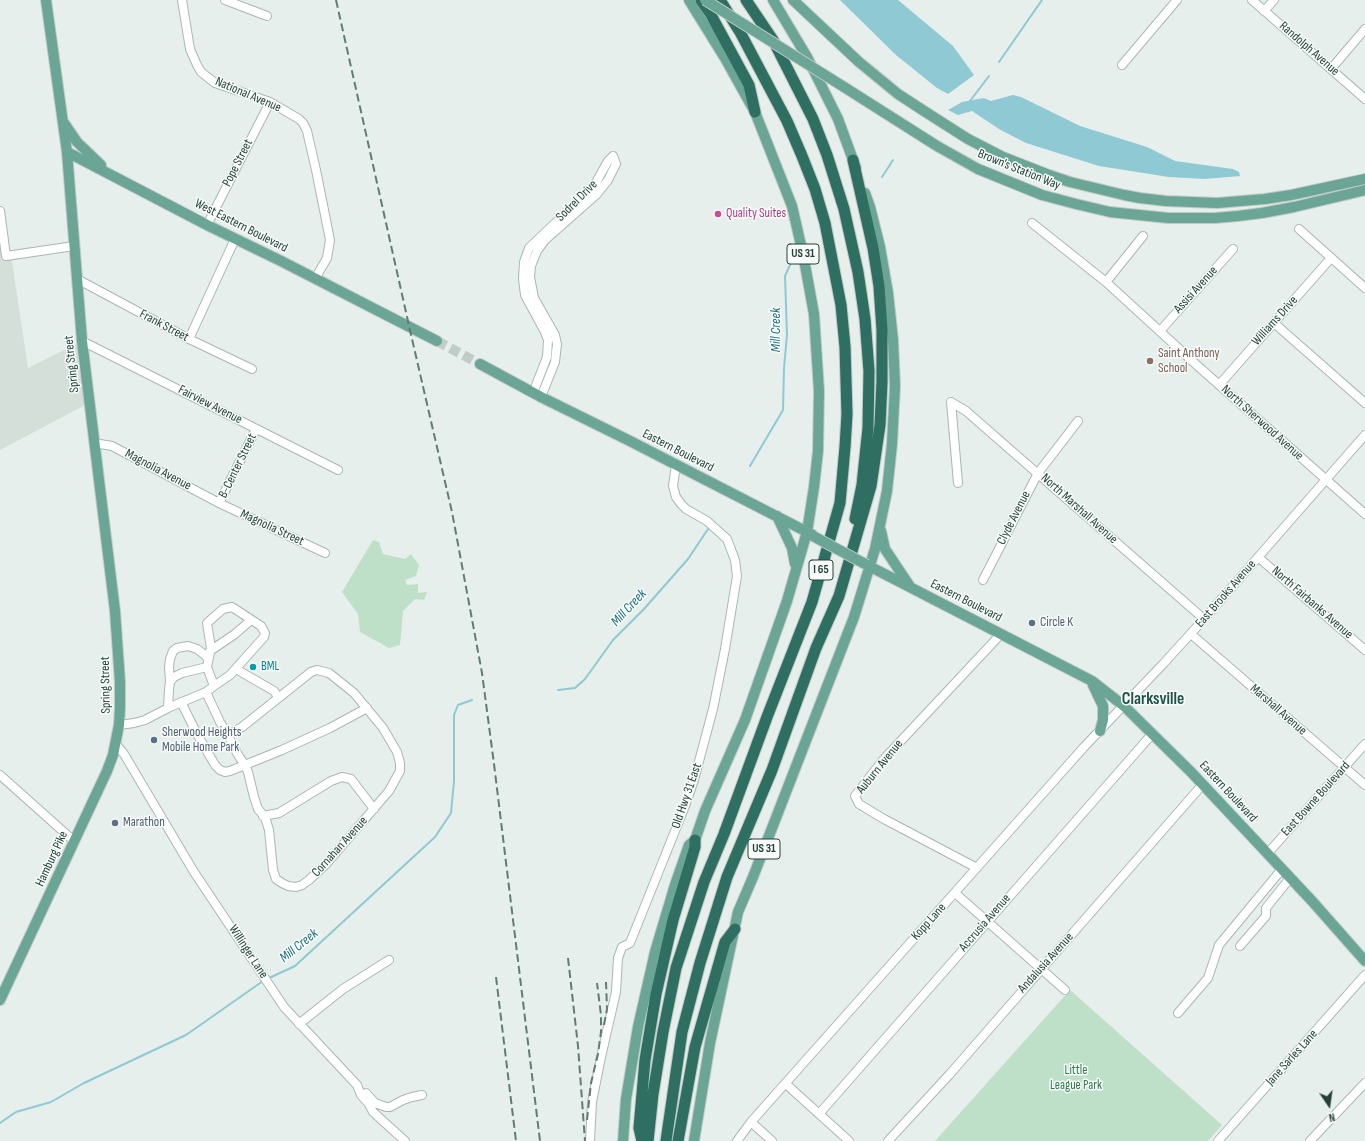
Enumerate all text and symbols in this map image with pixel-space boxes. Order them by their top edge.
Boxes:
street label: Randolph Avenue [1276,19,1342,79]
street label: National Avenue [213,74,283,116]
street label: Pope Street [219,137,257,189]
street label: Brown's Station Way [975,146,1063,194]
street label: Sodrel Drive [553,177,601,225]
street label: West Eastern Boulevard [192,196,290,256]
place label: Quality Suites [726,206,786,222]
marker: Quality Suites [713,209,723,219]
road number: US 31 [787,244,819,264]
street label: Assisi Avenue [1171,263,1221,317]
street label: Williams Drive [1249,293,1301,349]
street label: Frank Street [137,307,191,345]
water label: Mill Creek [768,308,784,352]
street label: Spring Street [61,335,83,393]
place label: Saint Anthony School [1158,346,1220,377]
marker: Saint Anthony School [1145,356,1155,366]
street label: Fairview Avenue [175,382,245,428]
street label: North Sherwood Avenue [1218,382,1306,464]
street label: Eastern Boulevard [640,426,716,476]
street label: B-Center Street [216,431,260,501]
street label: Magnolia Avenue [122,446,194,494]
street label: North Marshall Avenue [1037,471,1121,547]
street label: Clyde Avenue [994,489,1034,547]
street label: Magnolia Street [238,506,306,550]
street label: East Brooks Avenue [1192,557,1260,631]
road number: I 65 [809,560,833,580]
street label: North Fairbanks Avenue [1268,563,1356,643]
street label: Eastern Boulevard [928,576,1004,626]
water label: Mill Creek [608,586,650,630]
place label: Circle K [1040,615,1073,631]
marker: Circle K [1027,618,1037,628]
street label: Spring Street [98,656,114,714]
place label: BML [261,659,279,675]
marker: BML [248,662,258,672]
street label: Marshall Avenue [1246,681,1310,739]
district label: Clarksville [1122,690,1184,710]
place label: Sherwood Heights Mobile Home Park [162,725,241,756]
marker: Sherwood Heights Mobile Home Park [149,735,159,745]
street label: Auburn Avenue [853,737,907,797]
street label: Eastern Boulevard [1196,758,1260,826]
street label: East Bowne Boulevard [1278,758,1354,840]
street label: Old Hwy 31 East [669,761,705,831]
street label: Cornahan Avenue [309,814,371,880]
place label: Marathon [123,815,165,831]
marker: Marathon [110,818,120,828]
street label: Hamburg Pike [32,829,72,889]
road number: US 31 [748,839,780,859]
street label: Accrusia Avenue [956,891,1014,955]
street label: Kopp Lane [908,900,950,944]
street label: Willinger Lane [225,922,271,982]
water label: Mill Creek [276,925,322,967]
street label: Andalusia Avenue [1015,930,1077,996]
street label: Jane Sarles Lane [1263,1027,1321,1089]
park label: Little League Park [1050,1063,1102,1094]
north arrow [1309,1085,1349,1125]
text: N [1327,1110,1336,1124]

